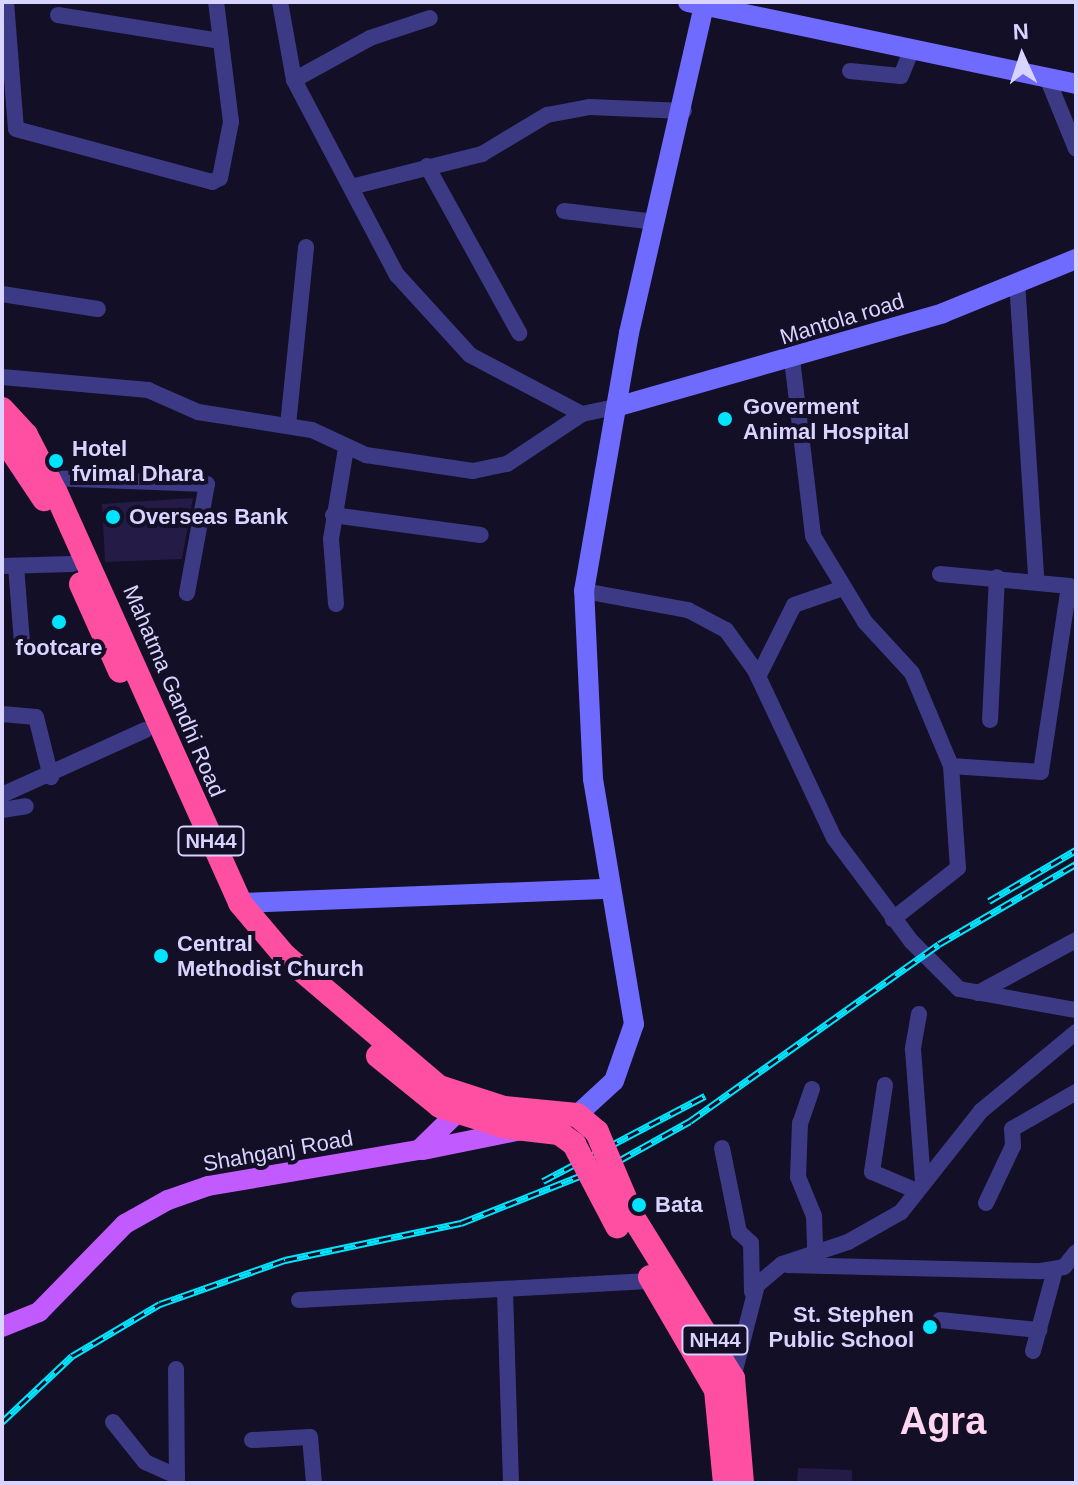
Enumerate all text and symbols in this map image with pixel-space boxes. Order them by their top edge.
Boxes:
north arrow [982,16,1062,96]
text: N [1012,19,1029,44]
street label: Mantola road [777,288,907,350]
place label: Goverment Animal Hospital [743,393,909,444]
marker: Goverment Animal Hospital [714,408,736,430]
place label: Hotel fvimal Dhara [72,435,204,486]
marker: Hotel fvimal Dhara [47,452,65,470]
place label: Overseas Bank [129,504,288,530]
marker: Overseas Bank [104,508,122,526]
street label: Mahatma Gandhi Road [117,581,231,801]
marker: footcare [50,613,68,631]
place label: footcare [16,635,102,661]
road number: NH44 [177,825,245,857]
place label: Central Methodist Church [177,930,364,982]
marker: Central Methodist Church [152,947,170,965]
street label: Shahganj Road [201,1125,355,1177]
place label: Bata [655,1192,703,1218]
marker: Bata [630,1196,648,1214]
place label: St. Stephen Public School [769,1301,914,1352]
marker: St. Stephen Public School [921,1318,939,1336]
road number: NH44 [681,1324,749,1356]
district label: Agra [900,1399,986,1445]

